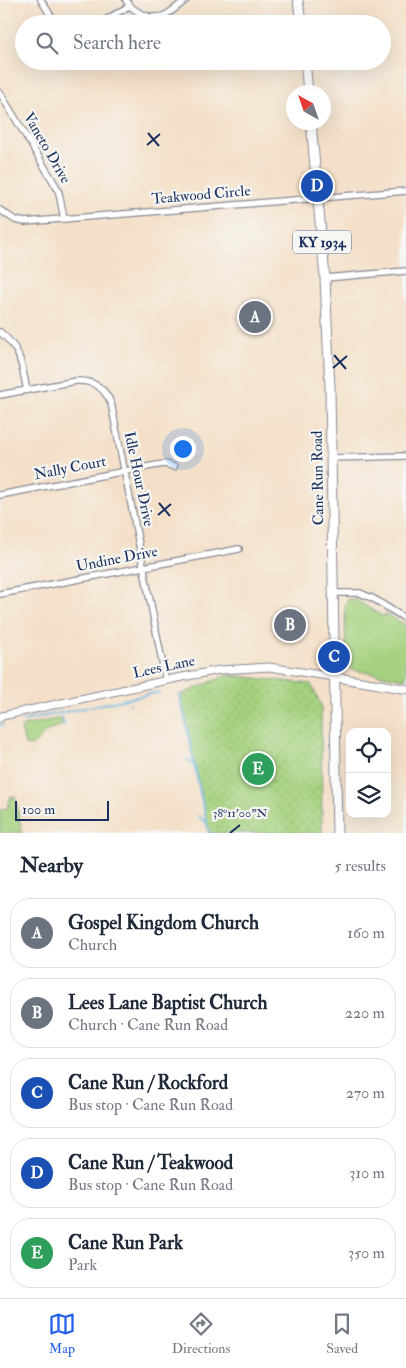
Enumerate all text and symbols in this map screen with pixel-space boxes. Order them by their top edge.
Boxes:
search box [15,15,391,70]
icon: search [33,29,61,57]
text: Search here [73,31,161,55]
north arrow [286,85,331,130]
street label: Vaneto Drive [19,109,75,187]
pin: D [301,167,333,205]
street label: Teakwood Circle [151,181,251,209]
road number: KY 1934 [293,230,351,253]
pin: A [239,298,271,336]
street label: Idle Hour Drive [120,430,158,528]
street label: Cane Run Road [308,430,328,526]
your location [170,436,196,462]
street label: Nally Court [32,452,108,484]
street label: Undine Drive [75,542,159,576]
pin: B [274,606,306,644]
pin: C [318,638,350,676]
street label: Lees Lane [131,651,197,683]
map controls [346,728,391,818]
button: locate [346,728,391,773]
pin: E [242,750,274,788]
button: layers [346,773,391,818]
scale bar [15,798,109,821]
text: 100 m [22,801,55,818]
text: 38°11'00"N [213,806,267,821]
text: Nearby [20,852,83,879]
text: 5 results [335,856,386,876]
text: Gospel Kingdom Church [68,911,259,935]
text: A [32,923,42,943]
text: 160 m [347,923,385,943]
text: Church [68,935,117,955]
text: Lees Lane Baptist Church [68,991,267,1015]
text: B [32,1003,42,1023]
text: 220 m [345,1003,385,1023]
text: Church · Cane Run Road [68,1015,228,1035]
text: Cane Run / Rockford [68,1071,228,1095]
text: C [31,1083,43,1103]
text: 270 m [346,1083,385,1103]
text: Bus stop · Cane Run Road [68,1095,233,1115]
text: Cane Run / Teakwood [68,1151,233,1175]
text: D [30,1163,44,1183]
text: 310 m [349,1163,385,1183]
text: Bus stop · Cane Run Road [68,1175,233,1195]
text: Cane Run Park [68,1231,183,1255]
text: E [31,1243,43,1263]
text: 350 m [348,1243,385,1263]
text: Park [68,1255,97,1275]
tab: Map [48,1310,76,1357]
tab: Directions [172,1310,230,1357]
tab: Saved [326,1310,358,1357]

